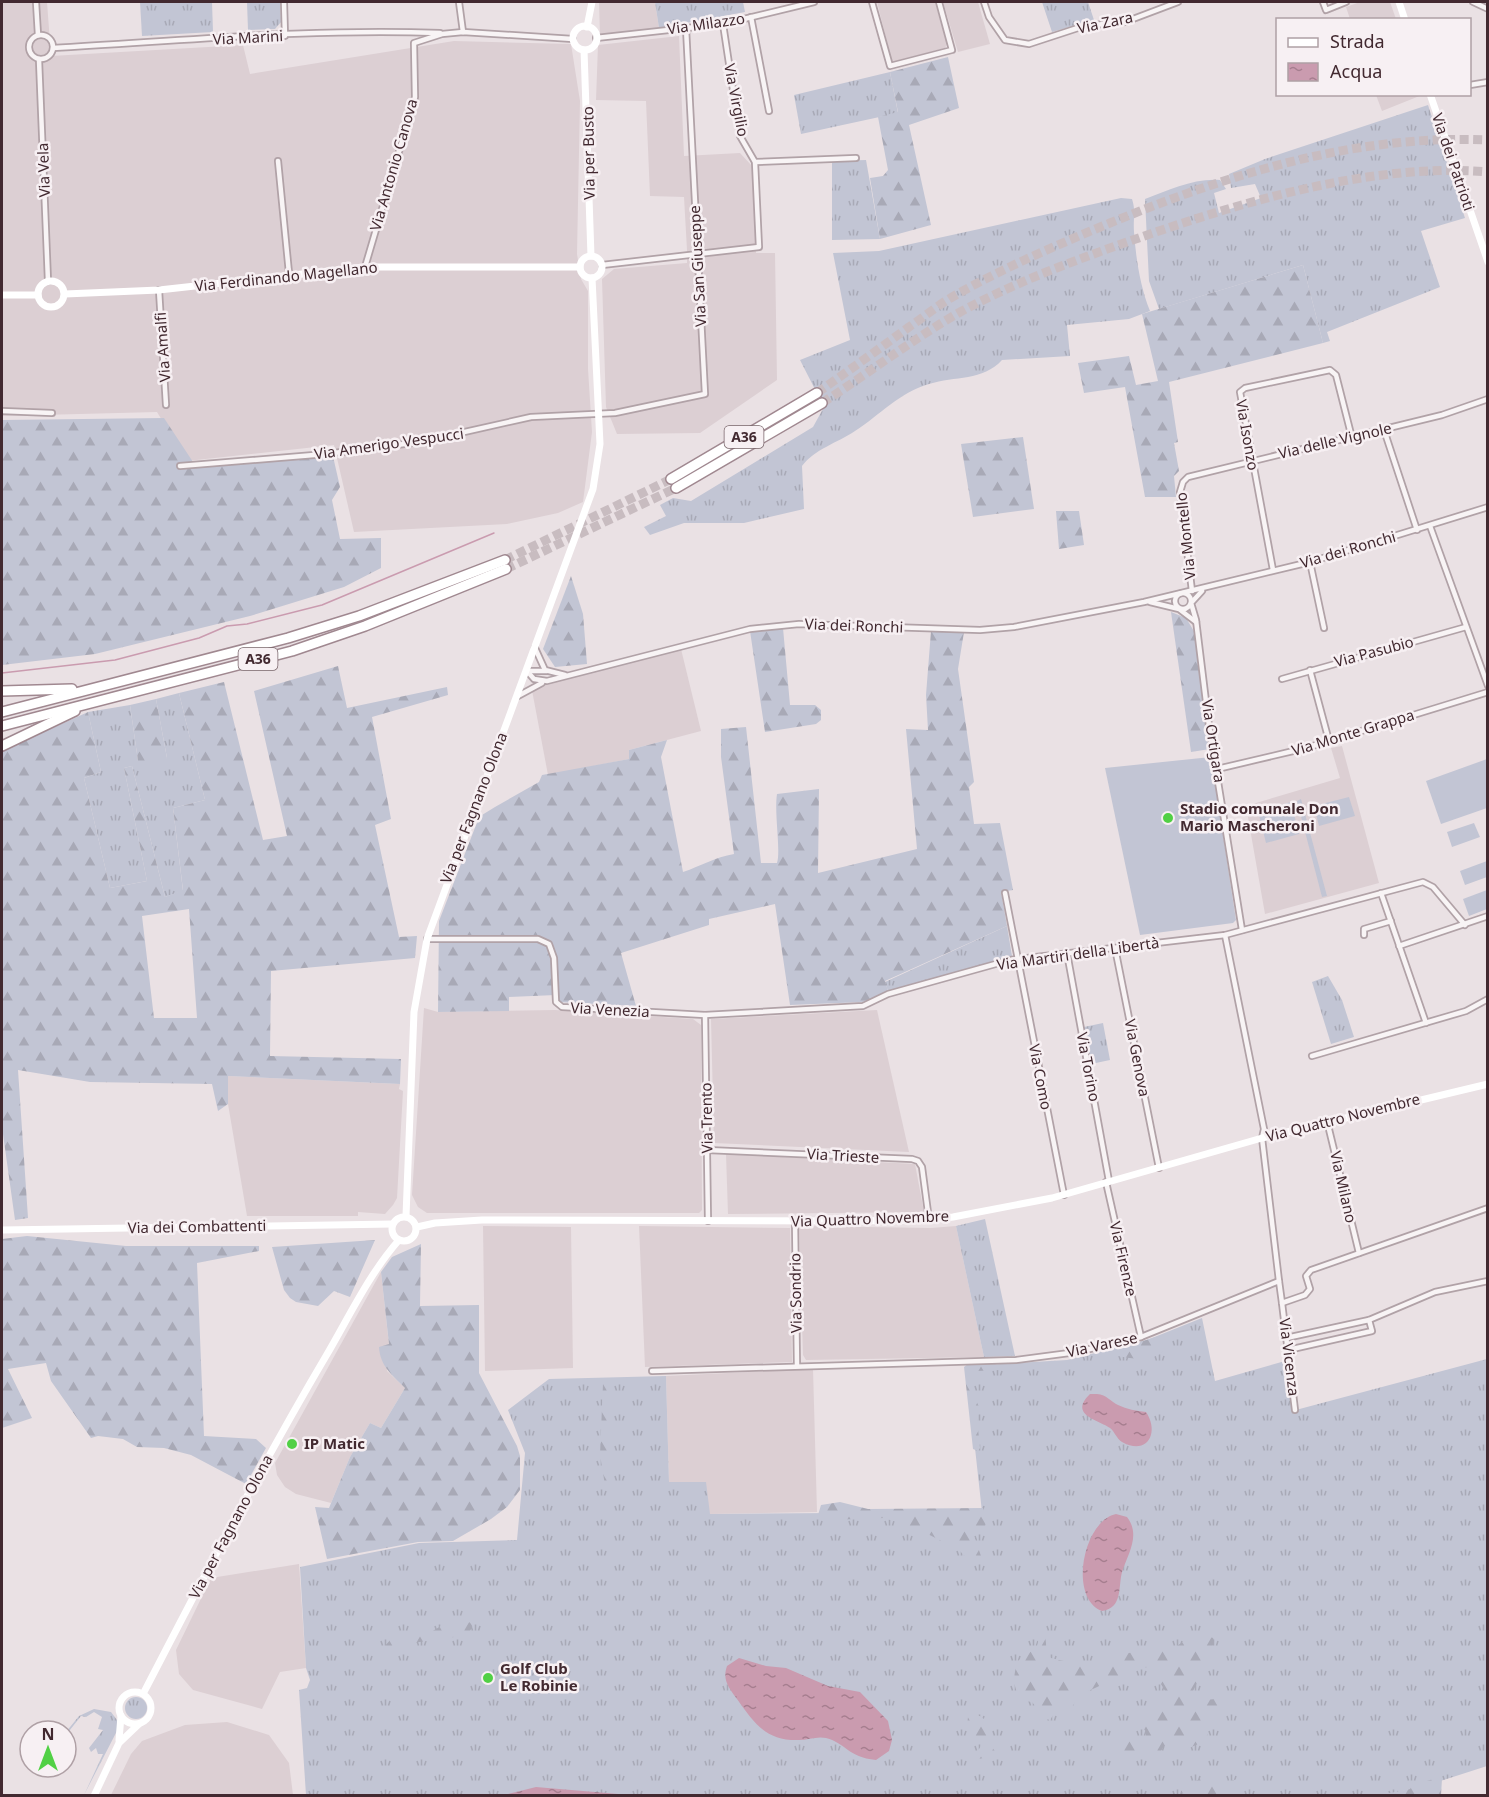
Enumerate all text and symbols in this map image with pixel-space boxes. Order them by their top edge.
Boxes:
street label: Via Zara [1075,6,1135,38]
street label: Via Milazzo [666,8,746,38]
legend [1276,18,1471,96]
street label: Via Marini [212,25,284,49]
text: Strada [1330,29,1385,53]
text: Acqua [1330,59,1382,83]
street label: Via Virgilio [720,62,754,138]
street label: Via Antonio Canova [365,96,421,233]
street label: Via per Busto [577,106,599,200]
street label: Via dei Patrioti [1428,110,1480,213]
street label: Via Vela [32,142,54,198]
street label: Via San Giuseppe [684,205,710,327]
street label: Via Ferdinando Magellano [193,256,378,296]
street label: Via Amalfi [150,311,174,383]
street label: Via Isonzo [1232,398,1264,472]
street label: Via delle Vignole [1276,417,1393,463]
street label: Via Amerigo Vespucci [313,423,465,463]
road number: A36 [724,426,764,448]
street label: Via Montello [1170,491,1200,581]
street label: Via dei Ronchi [1298,526,1398,572]
street label: Via dei Ronchi [804,613,904,637]
street label: Via Pasubio [1332,631,1416,671]
road number: A36 [238,648,278,670]
street label: Via Ortigara [1198,698,1230,784]
street label: Via Monte Grappa [1289,704,1416,760]
street label: Via per Fagnano Olona [435,729,511,886]
place label: Stadio comunale Don Mario Mascheroni [1180,798,1339,835]
marker: Stadio comunale Don Mario Mascheroni [1161,811,1175,825]
street label: Via Martiri della Libertà [995,932,1160,974]
street label: Via Venezia [570,997,650,1021]
street label: Via Genova [1121,1017,1155,1098]
street label: Via Torino [1072,1031,1105,1103]
street label: Via Como [1025,1042,1057,1112]
street label: Via Trento [695,1082,717,1154]
street label: Via Quattro Novembre [1264,1088,1422,1146]
street label: Via Trieste [806,1143,880,1167]
street label: Via Milano [1326,1149,1362,1225]
street label: Via Quattro Novembre [791,1205,949,1231]
street label: Via dei Combattenti [127,1215,267,1237]
street label: Via Firenze [1106,1220,1142,1298]
street label: Via Sondrio [784,1253,806,1333]
street label: Via Vicenza [1275,1317,1305,1397]
street label: Via Varese [1064,1327,1139,1361]
place label: IP Matic [304,1433,365,1453]
marker: IP Matic [285,1437,299,1451]
street label: Via per Fagnano Olona [184,1451,277,1602]
place label: Golf Club Le Robinie [500,1658,578,1695]
marker: Golf Club Le Robinie [481,1671,495,1685]
north arrow [18,1719,78,1779]
text: N [41,1723,55,1745]

